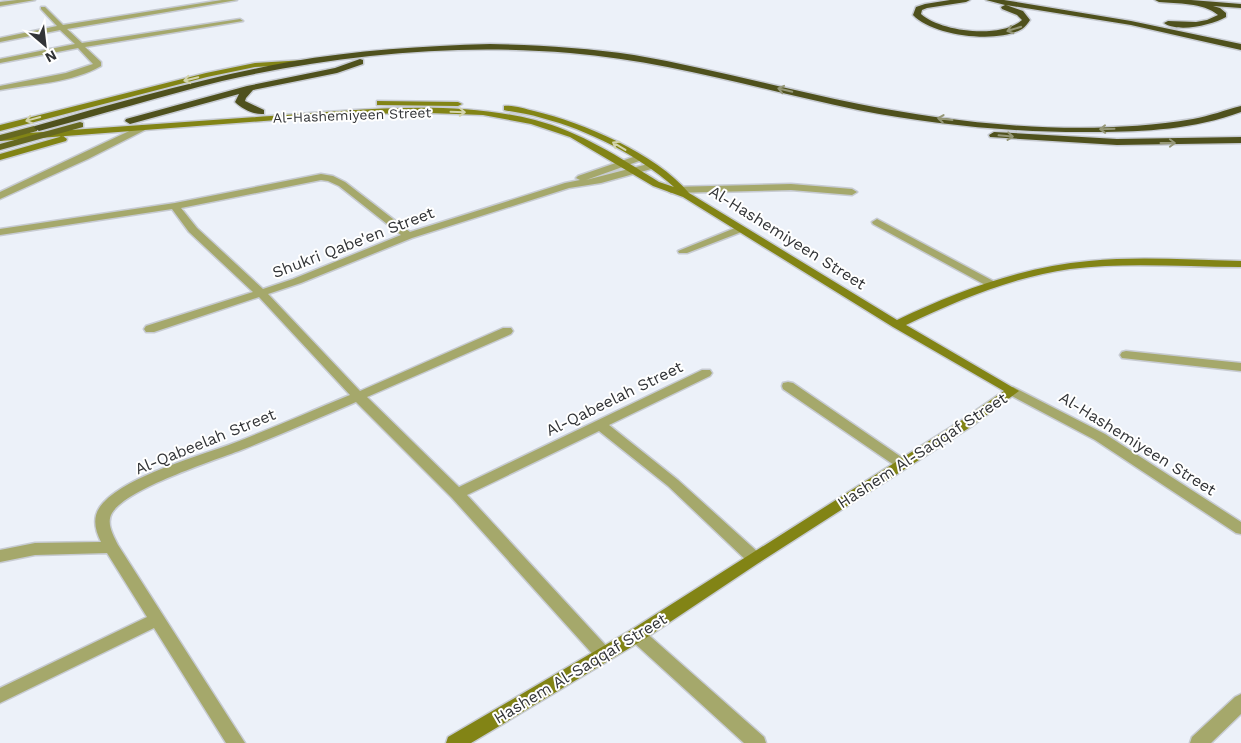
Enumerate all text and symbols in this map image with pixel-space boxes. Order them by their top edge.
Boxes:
north arrow [20,20,70,70]
one-way arrow [1006,24,1022,34]
text: N [43,47,59,66]
one-way arrow [183,74,199,84]
one-way arrow [778,85,794,94]
street label: Al-Hashemiyeen Street [273,104,432,126]
one-way arrow [450,107,466,117]
one-way arrow [937,114,953,124]
one-way arrow [26,115,42,125]
one-way arrow [1099,124,1116,134]
one-way arrow [998,131,1014,141]
one-way arrow [1160,138,1176,148]
one-way arrow [613,141,627,151]
street label: Al-Hashemiyeen Street [706,181,870,294]
street label: Shukri Qabe'en Street [270,203,437,282]
street label: Al-Qabeelah Street [543,357,686,440]
street label: Al-Hashemiyeen Street [1056,387,1220,500]
street label: Hashem Al-Saqqaf Street [834,388,1011,512]
street label: Al-Qabeelah Street [132,404,279,478]
street label: Hashem Al-Saqqaf Street [490,609,670,728]

